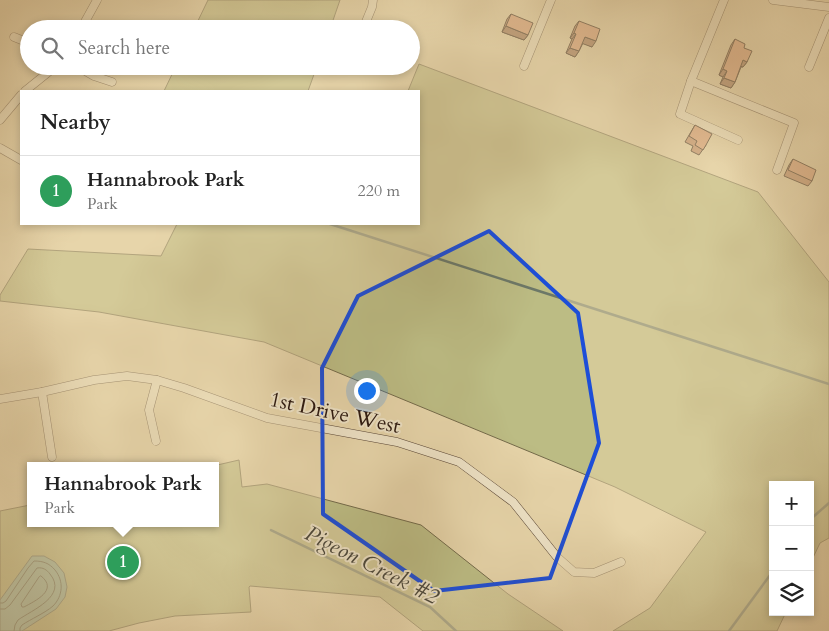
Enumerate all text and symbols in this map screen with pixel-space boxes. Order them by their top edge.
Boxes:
search box [20,20,420,75]
icon: search [38,34,66,62]
text: Search here [78,35,170,61]
text: Nearby [40,108,111,137]
text: Hannabrook Park [87,167,245,193]
text: 1 [52,180,60,202]
text: 220 m [358,180,400,202]
text: Park [87,193,118,215]
your location [354,378,380,404]
street label: 1st Drive West [267,385,403,441]
popup [27,462,219,527]
text: Hannabrook Park [44,471,202,497]
map controls [769,481,814,616]
button: + [769,481,814,526]
text: Park [44,497,75,519]
water label: Pigeon Creek #2 [300,518,445,612]
button: − [769,526,814,571]
pin: 1 [107,543,139,581]
button: layers [769,571,814,616]

